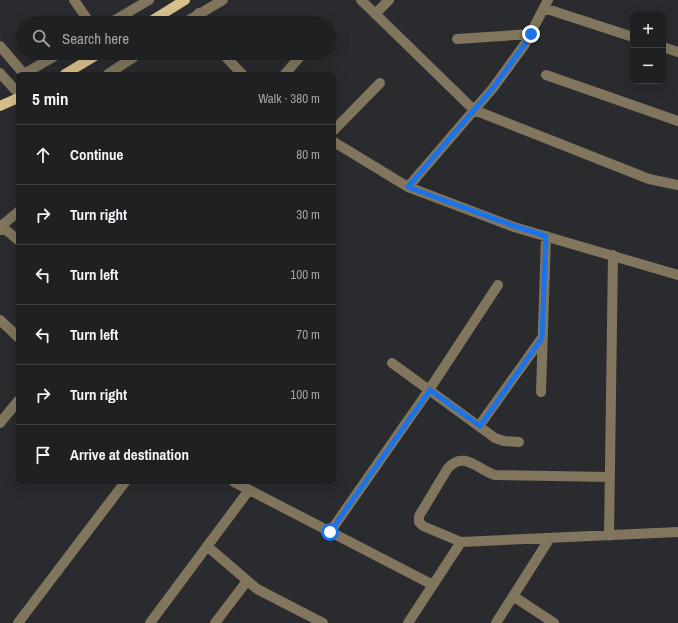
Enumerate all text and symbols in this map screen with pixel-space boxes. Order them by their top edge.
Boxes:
map controls [630,12,666,84]
button: + [630,12,666,48]
search box [16,16,336,60]
route end [522,25,540,43]
icon: search [30,27,52,49]
text: Search here [62,28,129,49]
button: − [630,48,666,84]
text: 5 min [32,87,68,110]
text: Walk · 380 m [258,90,320,107]
icon: ahead [32,144,54,166]
text: Continue [70,144,123,165]
text: 80 m [296,146,320,163]
icon: right [32,204,54,226]
text: Turn right [70,204,127,225]
text: 30 m [296,206,320,223]
icon: left [32,264,54,286]
text: Turn left [70,264,118,285]
text: 100 m [290,266,320,283]
icon: left [32,324,54,346]
text: Turn left [70,324,118,345]
text: 70 m [296,326,320,343]
icon: right [32,384,54,406]
text: Turn right [70,384,127,405]
text: 100 m [290,386,320,403]
icon: arrive [32,444,54,466]
text: Arrive at destination [70,444,189,465]
route start [321,523,339,541]

